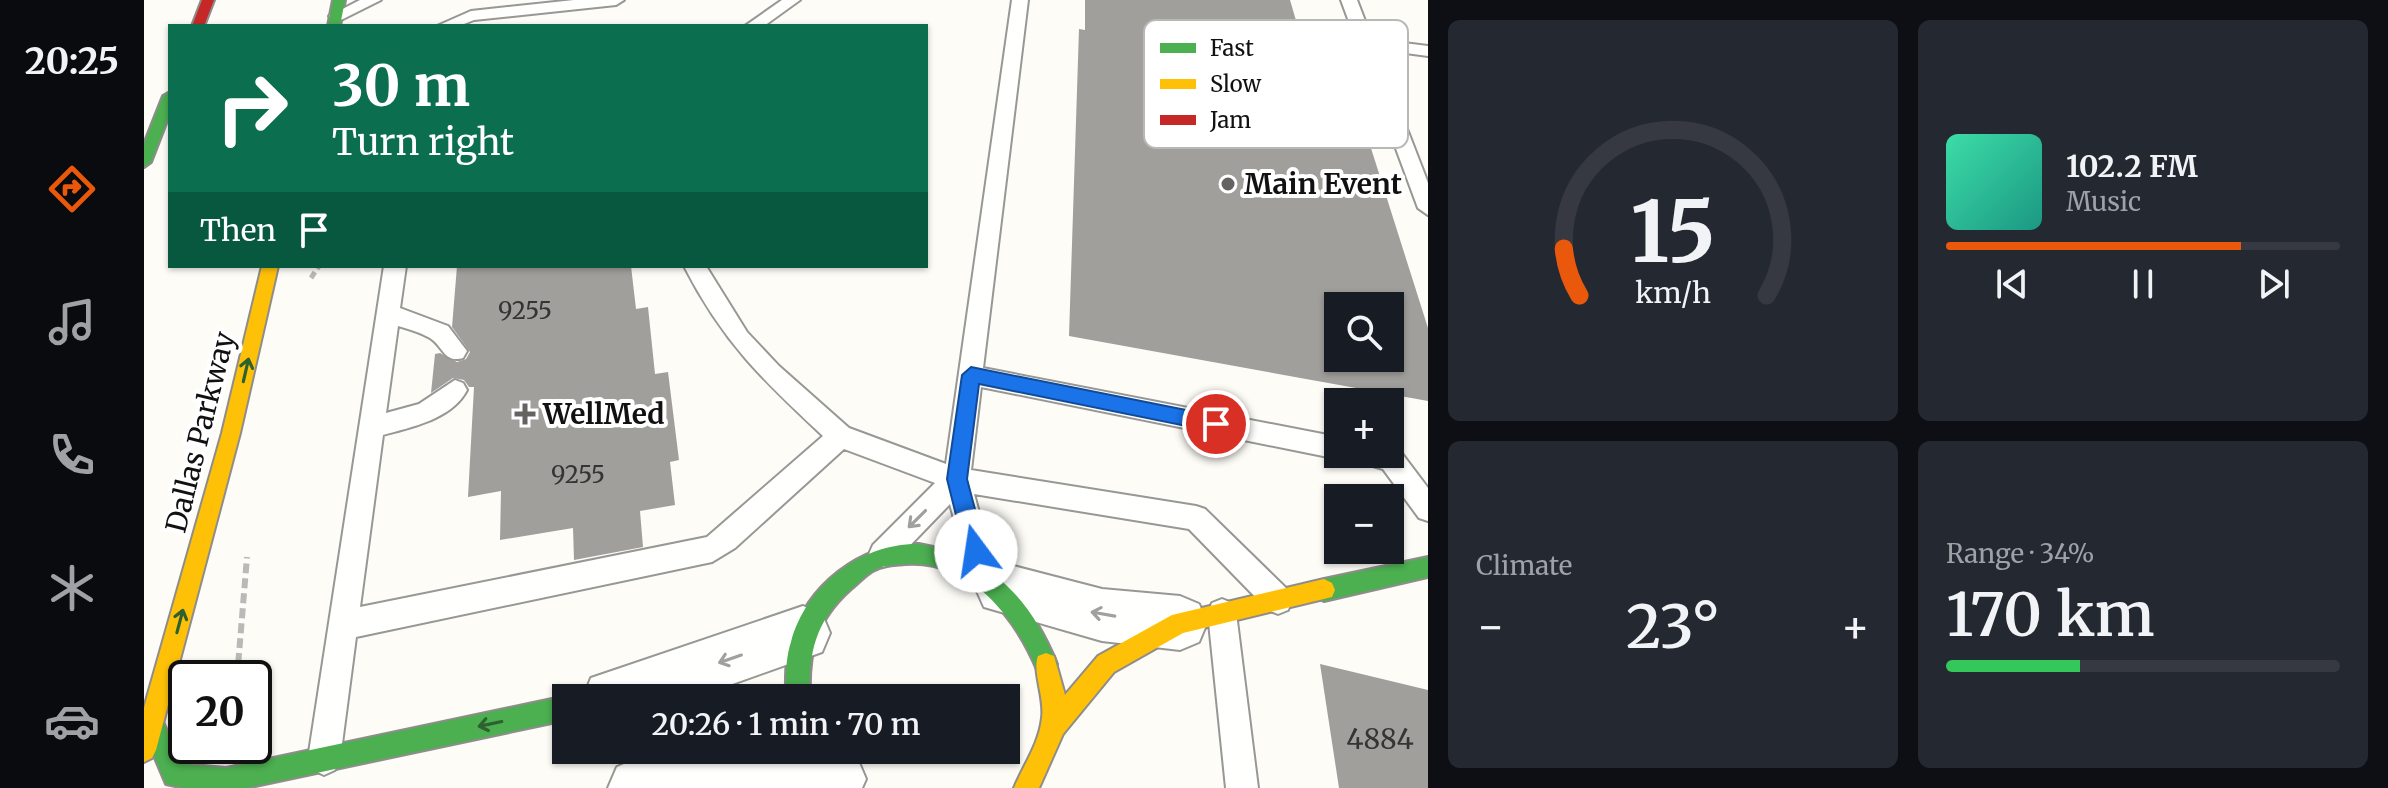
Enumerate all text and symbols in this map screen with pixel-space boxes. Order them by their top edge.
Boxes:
legend [1144,20,1408,148]
text: Fast [1210,34,1254,62]
text: 20:25 [25,39,119,84]
text: 30 m [332,51,470,121]
icon: right [200,56,304,160]
text: Slow [1210,70,1261,98]
text: Jam [1209,106,1251,134]
text: Turn right [332,120,514,165]
text: 102.2 FM [2066,147,2198,185]
icon: directions [44,161,100,217]
place label: Main Event [1244,166,1402,202]
marker: Main Event [1219,175,1237,193]
text: 15 [1630,180,1716,285]
text: Music [2066,185,2141,218]
icon: arrive [292,208,336,252]
text: Then [200,211,276,249]
icon: previous [1990,262,2034,306]
icon: pause [2121,262,2165,306]
icon: next [2252,262,2296,306]
text: km/h [1635,275,1711,311]
map controls [1324,292,1404,564]
button: search [1324,292,1404,372]
icon: music [44,294,100,350]
house number: 9255 [498,295,552,326]
street label: Dallas Parkway [158,327,243,536]
one-way arrow [239,357,254,383]
button: + [1324,388,1404,468]
pin [1182,390,1250,458]
place label: WellMed [542,396,665,432]
icon: arrive [1194,402,1238,446]
marker: WellMed [514,403,536,425]
icon: phone [44,427,100,483]
house number: 9255 [551,459,605,490]
button: − [1324,484,1404,564]
one-way arrow [908,509,927,528]
position arrow [934,509,1018,593]
text: Range · 34% [1946,537,2095,570]
text: Climate [1476,549,1572,582]
icon: climate [44,560,100,616]
text: 170 km [1946,577,2155,652]
text: 23° [1626,589,1720,664]
text: − [1476,599,1505,654]
text: + [1841,599,1870,654]
one-way arrow [1091,605,1116,620]
one-way arrow [173,609,188,635]
one-way arrow [718,653,743,667]
speed limit sign: 20 [168,660,272,764]
icon: car [44,693,100,749]
text: 20:26 · 1 min · 70 m [651,705,921,743]
one-way arrow [477,717,503,732]
house number: 4884 [1346,721,1414,757]

